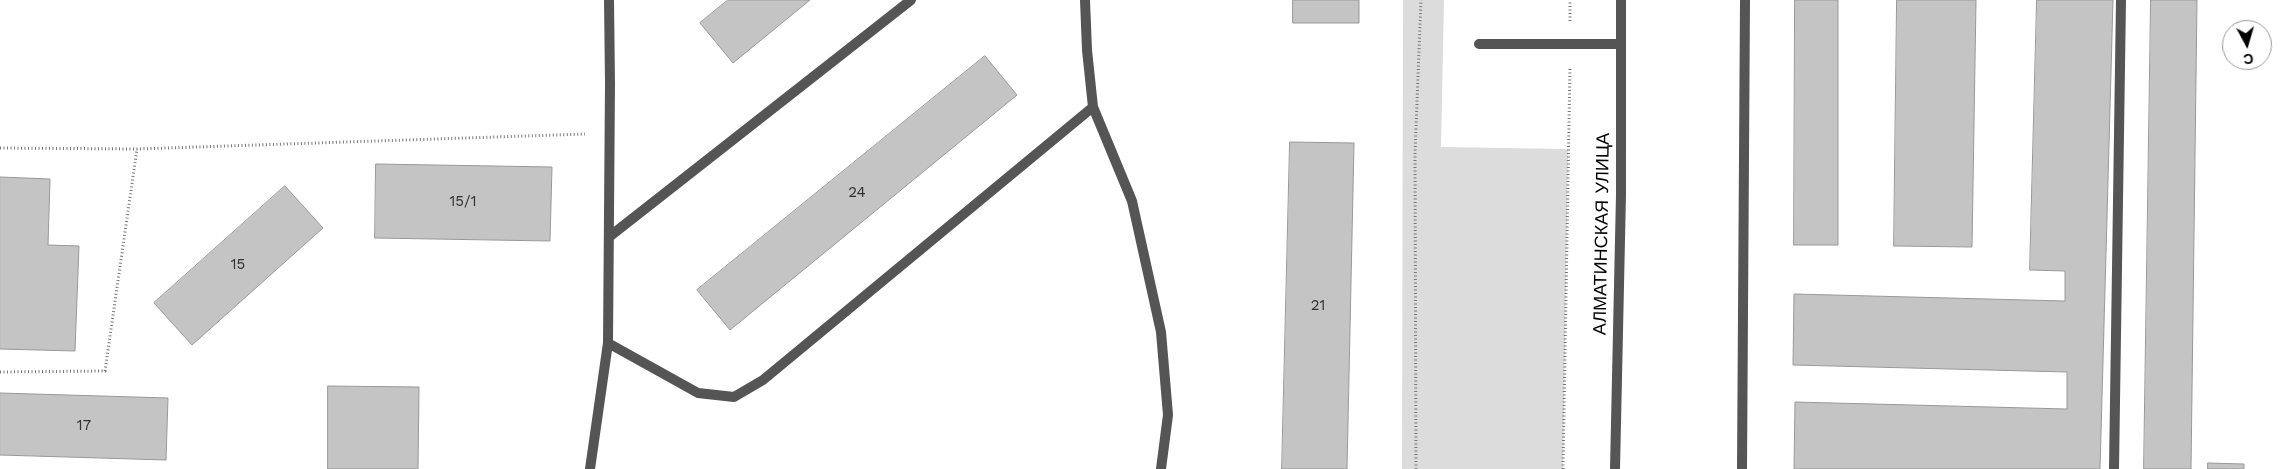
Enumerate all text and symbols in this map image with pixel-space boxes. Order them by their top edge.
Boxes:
north arrow [2222,20,2272,70]
text: С [2243,50,2254,67]
street label: АЛМАТИНСКАЯ УЛИЦА [1589,133,1615,335]
house number: 24 [848,184,866,202]
house number: 15/1 [450,193,476,211]
house number: 15 [231,256,245,274]
house number: 21 [1311,297,1325,315]
house number: 17 [77,417,91,435]

